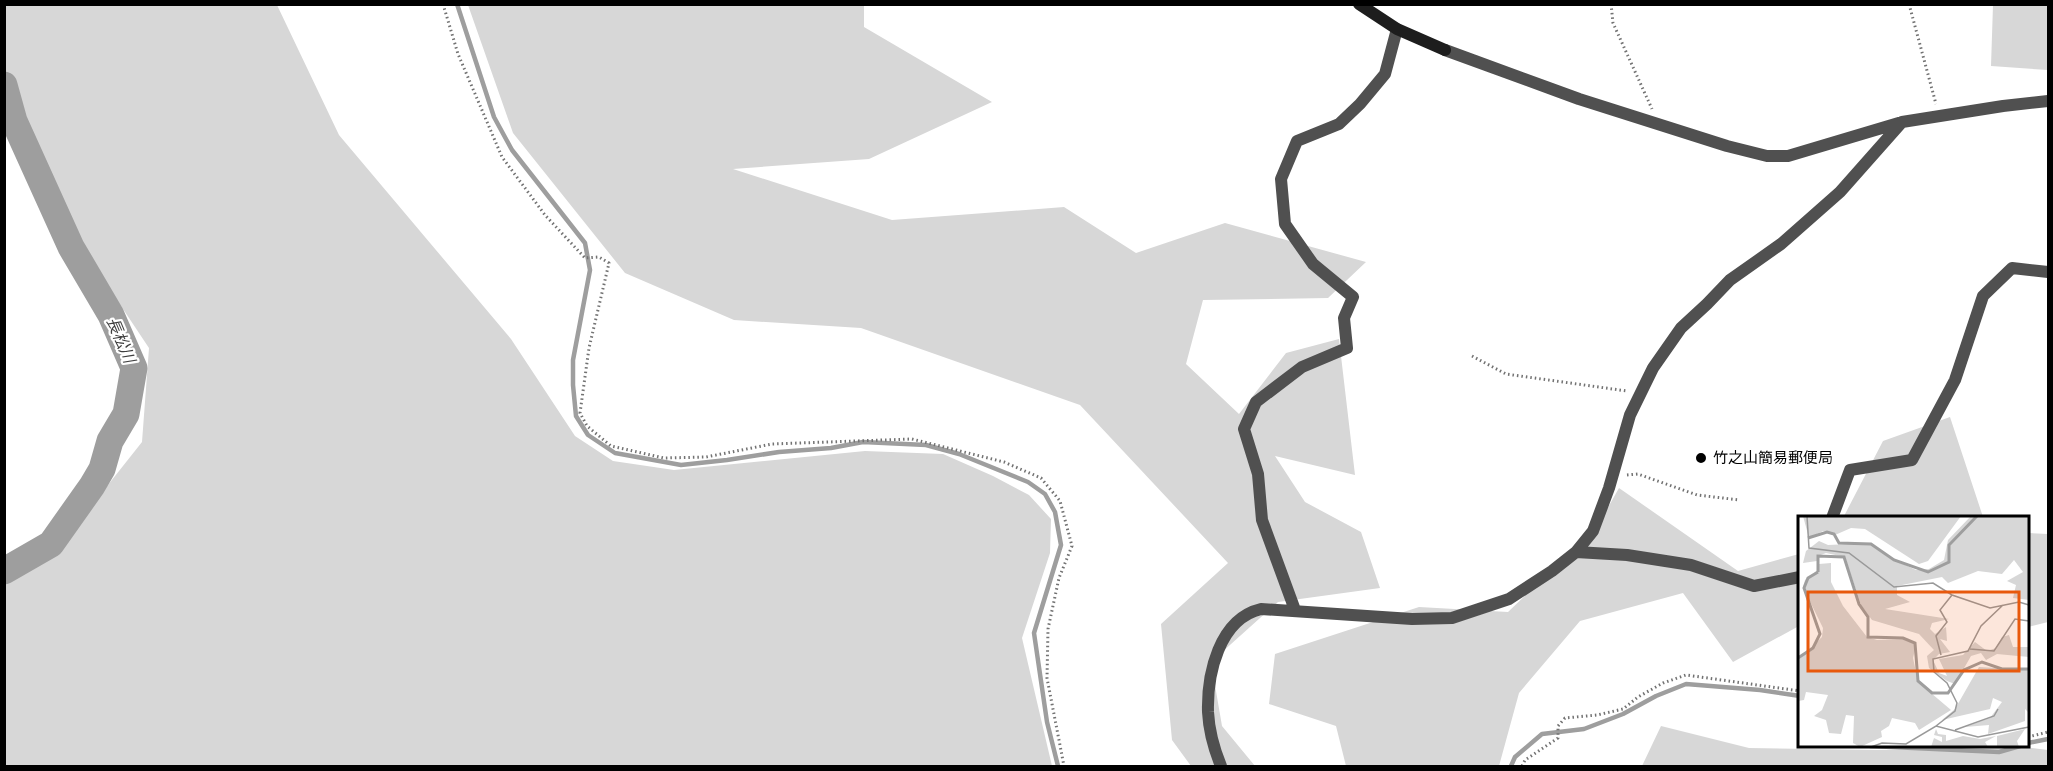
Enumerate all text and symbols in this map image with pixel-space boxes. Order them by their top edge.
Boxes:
water label: 長松川 [103,314,140,368]
place label: 竹之山簡易郵便局 [1713,449,1833,467]
marker: 竹之山簡易郵便局 [1694,451,1708,465]
inset map [1798,516,2029,747]

